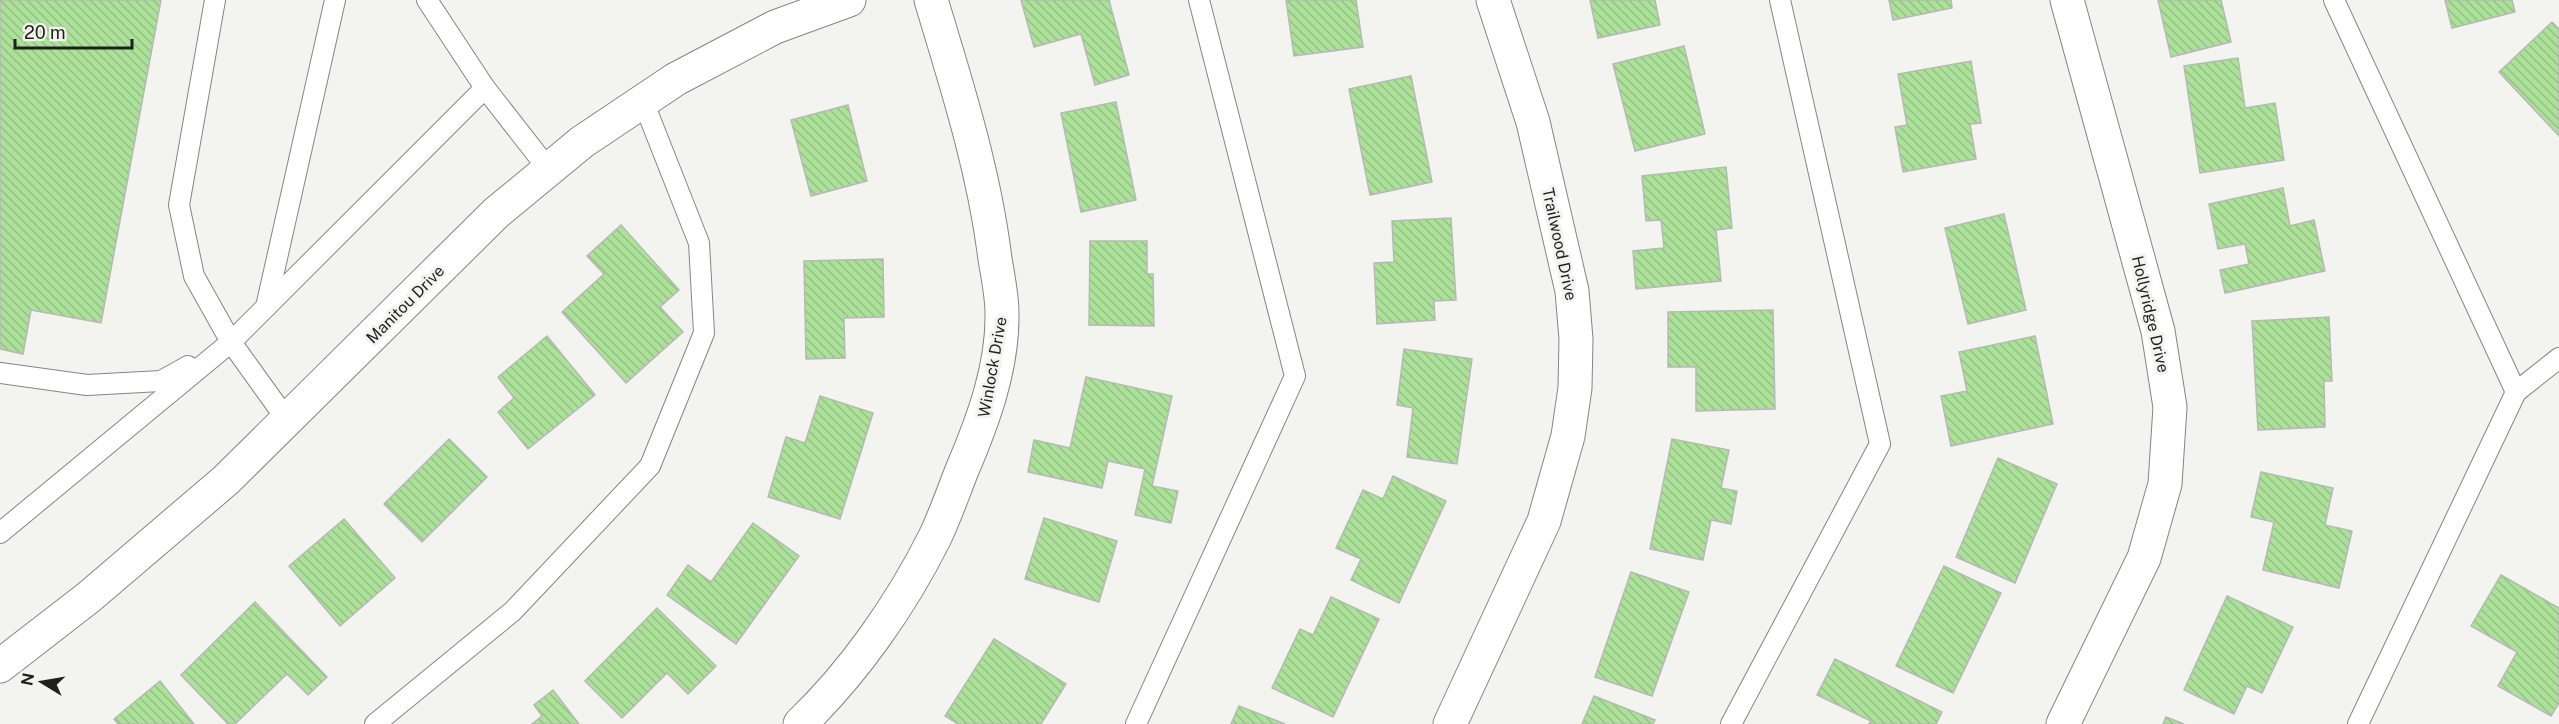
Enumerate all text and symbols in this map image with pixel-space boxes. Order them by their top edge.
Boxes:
scale bar [15,12,132,50]
text: 20 m [24,22,66,43]
street label: Trailwood Drive [1538,186,1581,302]
street label: Hollyridge Drive [2128,254,2173,374]
street label: Manitou Drive [362,261,448,347]
street label: Winlock Drive [974,315,1011,419]
north arrow [12,652,72,712]
text: N [17,671,38,687]

